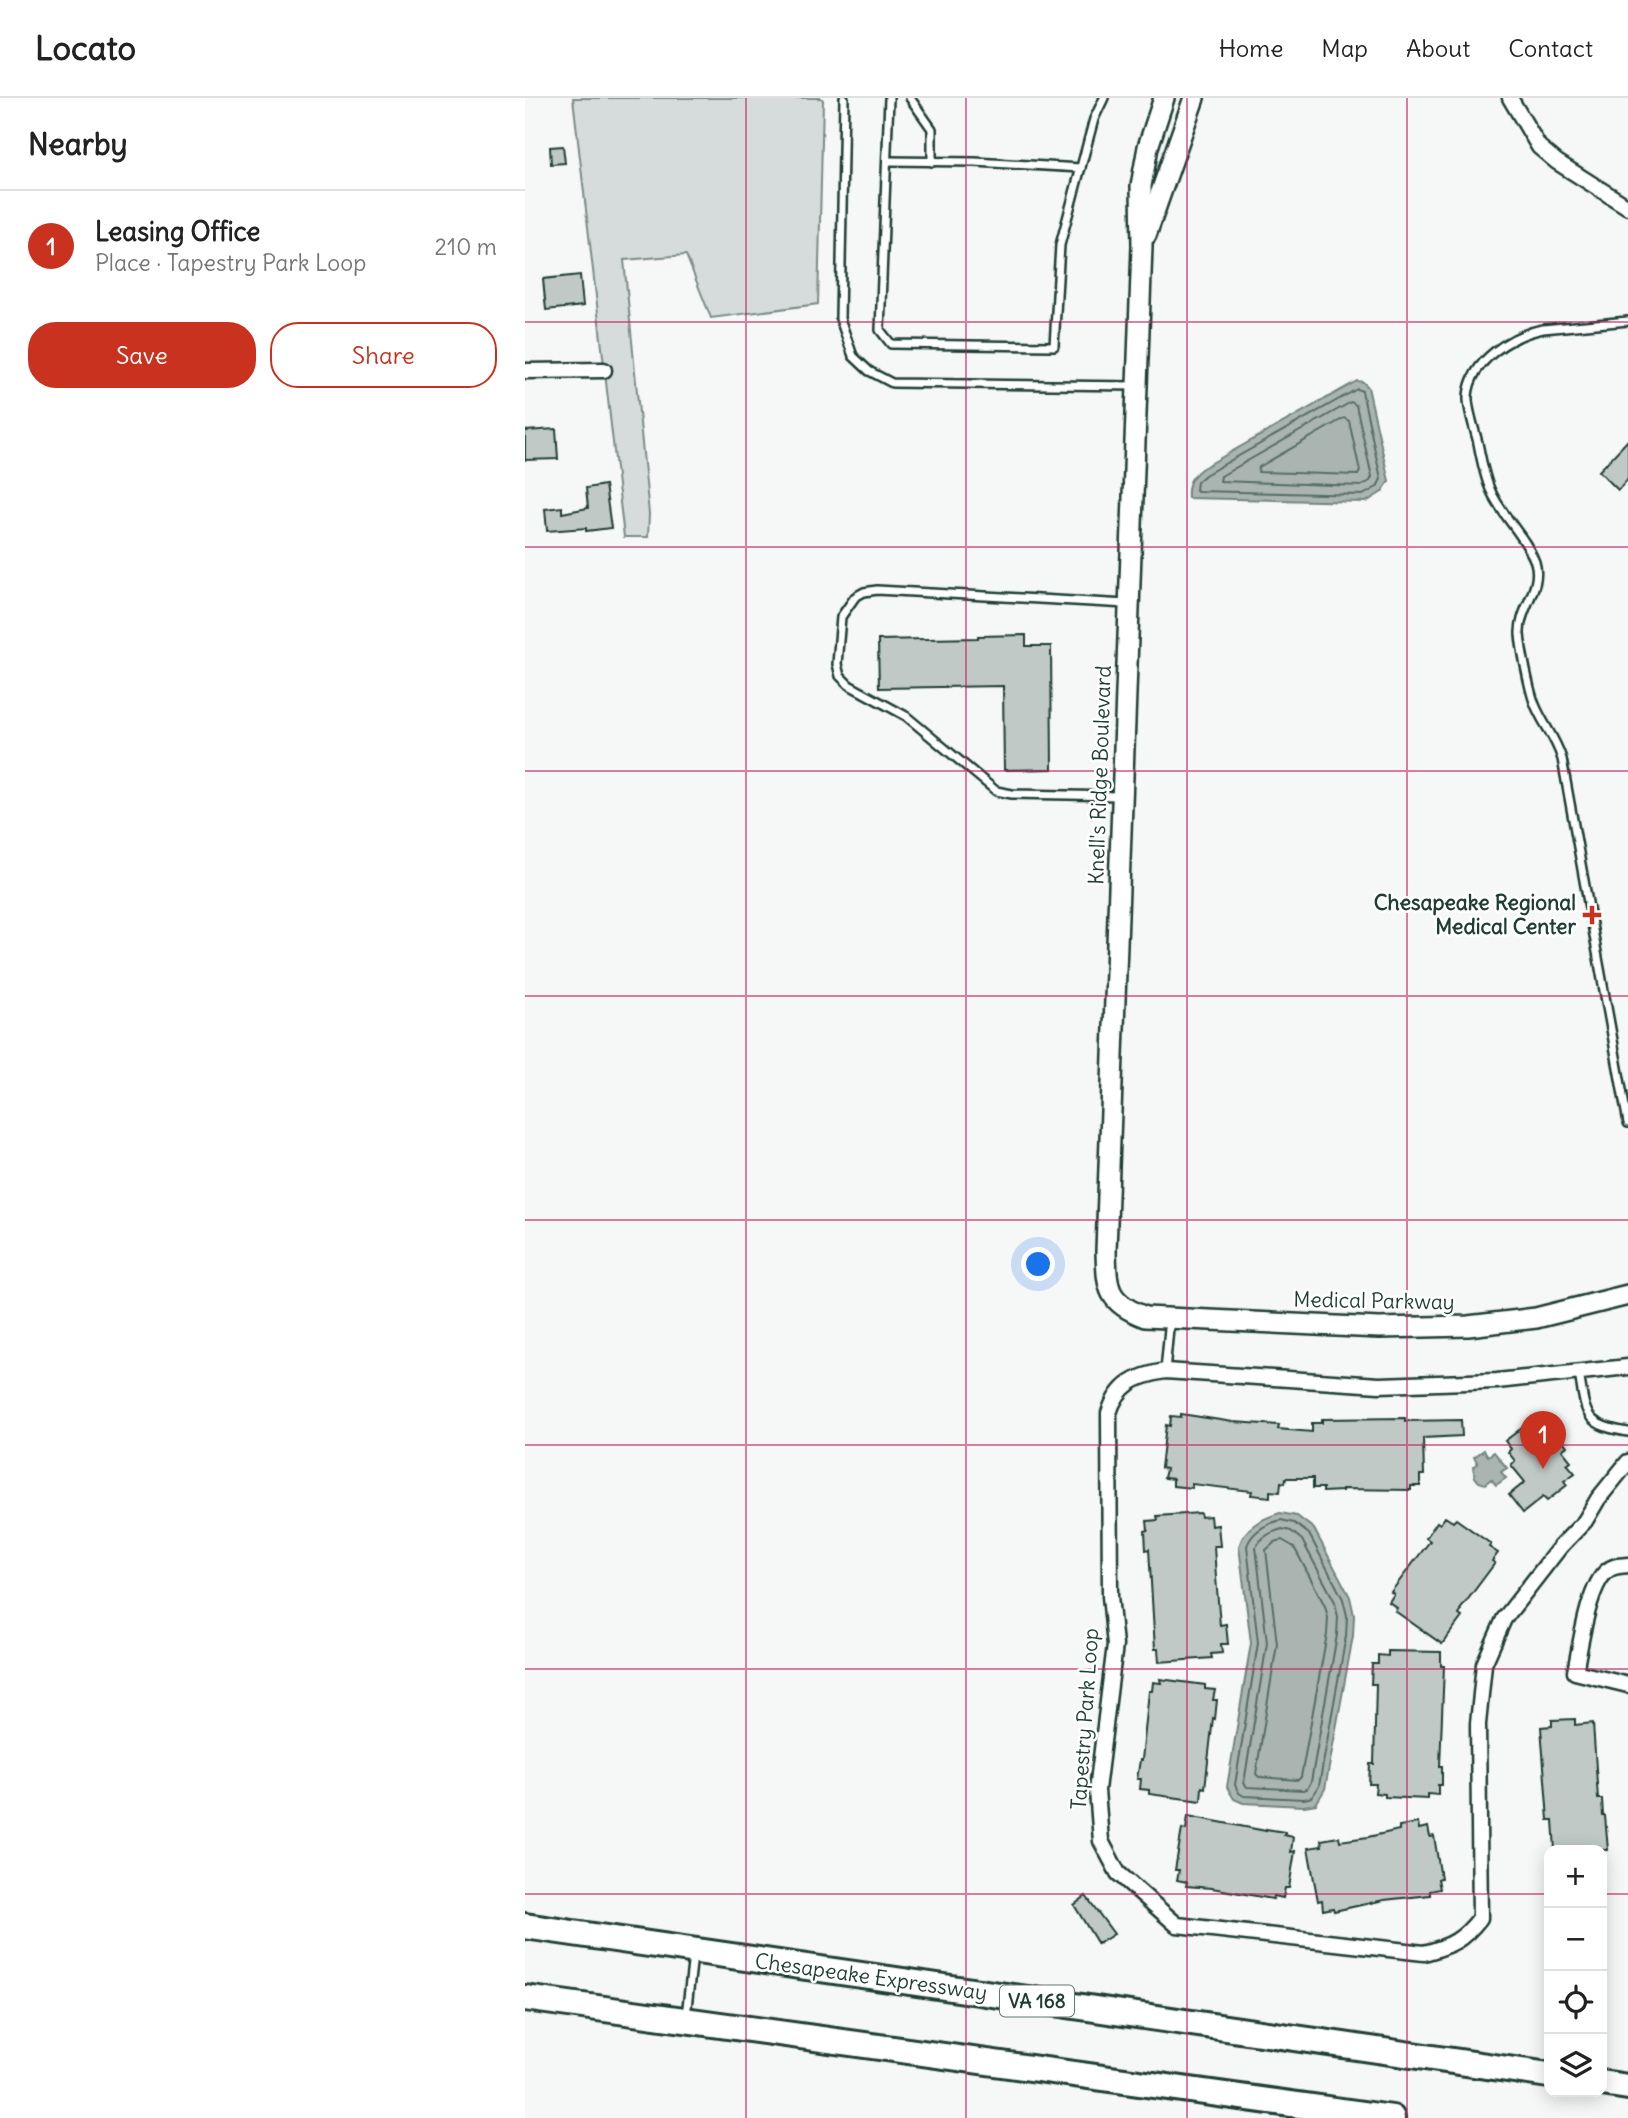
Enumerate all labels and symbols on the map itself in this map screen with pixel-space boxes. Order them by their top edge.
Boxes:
street label: Knell's Ridge Boulevard [1082,665,1117,885]
place label: Chesapeake Regional Medical Center [1374,889,1576,940]
marker: Chesapeake Regional Medical Center [1582,905,1602,925]
your location [1021,1247,1055,1281]
street label: Medical Parkway [1293,1286,1455,1315]
pin: 1 [1520,1411,1566,1469]
street label: Tapestry Park Loop [1065,1627,1104,1811]
street label: Chesapeake Expressway [753,1947,989,2006]
road number: VA 168 [1000,1985,1074,2016]

